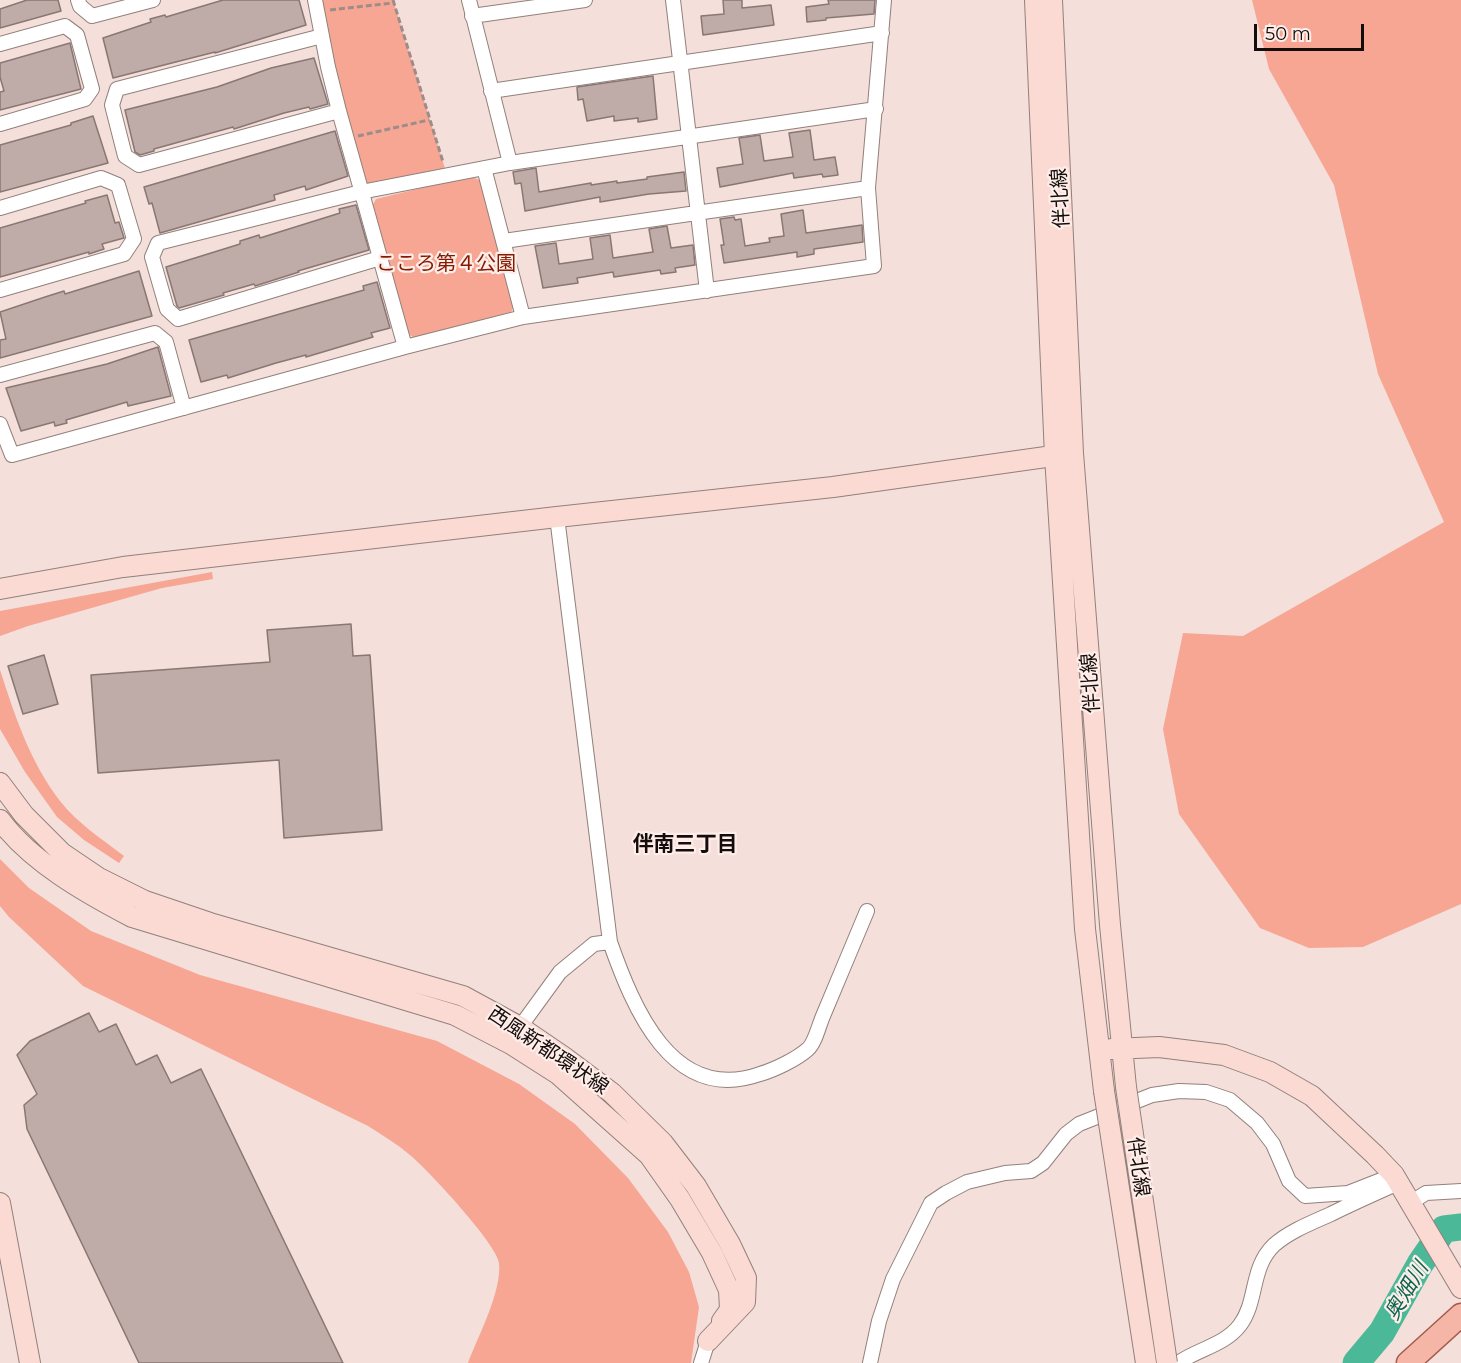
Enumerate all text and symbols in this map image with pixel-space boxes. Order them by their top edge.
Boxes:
scale bar [1257,12,1366,50]
text: 50 m [1265,23,1311,45]
street label: 伴北線 [1047,167,1075,229]
park label: こころ第４公園 [376,252,516,276]
street label: 伴北線 [1077,652,1105,714]
district label: 伴南三丁目 [633,832,737,858]
street label: 西風新都環状線 [483,1002,613,1100]
street label: 伴北線 [1122,1136,1154,1198]
water label: 奥畑川 [1380,1258,1434,1324]

